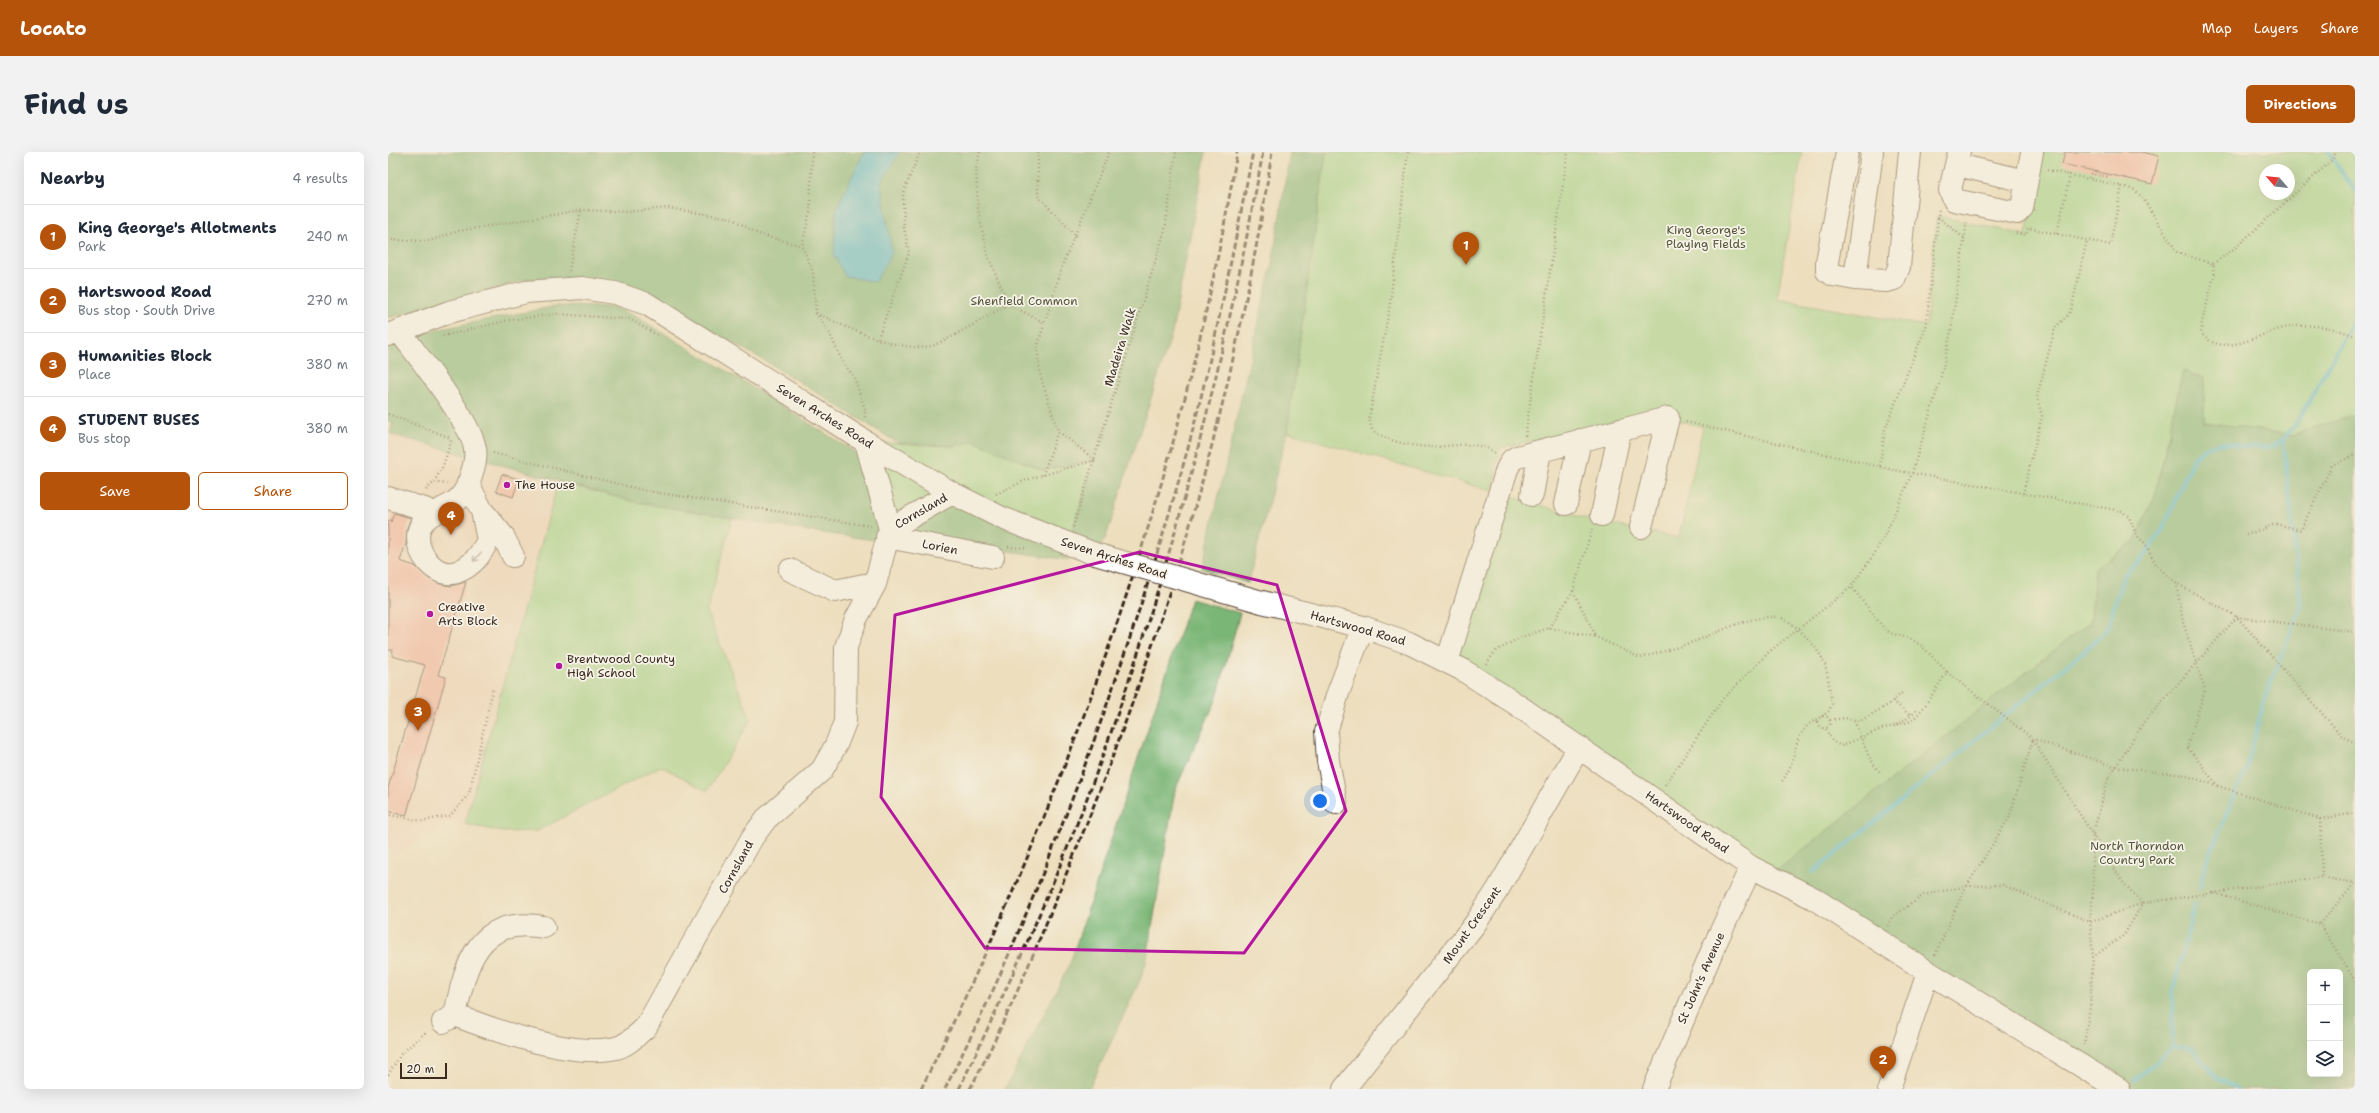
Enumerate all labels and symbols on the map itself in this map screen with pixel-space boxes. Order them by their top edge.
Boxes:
north arrow [2259,164,2295,200]
park label: King George's Playing Fields [1666,222,1746,252]
pin: 1 [1453,232,1479,265]
park label: Shenfield Common [970,293,1078,309]
street label: Madeira Walk [1100,306,1140,388]
street label: Seven Arches Road [774,380,877,452]
place label: The House [515,477,576,493]
marker: The House [502,480,512,490]
street label: Cornsland [892,489,951,533]
pin: 4 [438,502,464,535]
street label: Seven Arches Road [1059,533,1170,583]
street label: Lorien [921,536,959,558]
one-way arrow [473,552,482,562]
place label: Creative Arts Block [438,599,498,629]
street label: Hartswood Road [1308,607,1408,649]
marker: Creative Arts Block [425,609,435,619]
place label: Brentwood County High School [567,651,675,681]
marker: Brentwood County High School [554,661,564,671]
pin: 3 [405,698,431,731]
street label: Hartswood Road [1642,787,1732,857]
your location [1310,791,1330,811]
street label: Cornsland [715,837,757,896]
park label: North Thorndon Country Park [2090,838,2184,868]
street label: Mount Crescent [1439,883,1505,967]
street label: St John's Avenue [1674,929,1729,1026]
pin: 2 [1870,1046,1896,1079]
scale bar [400,1061,447,1080]

